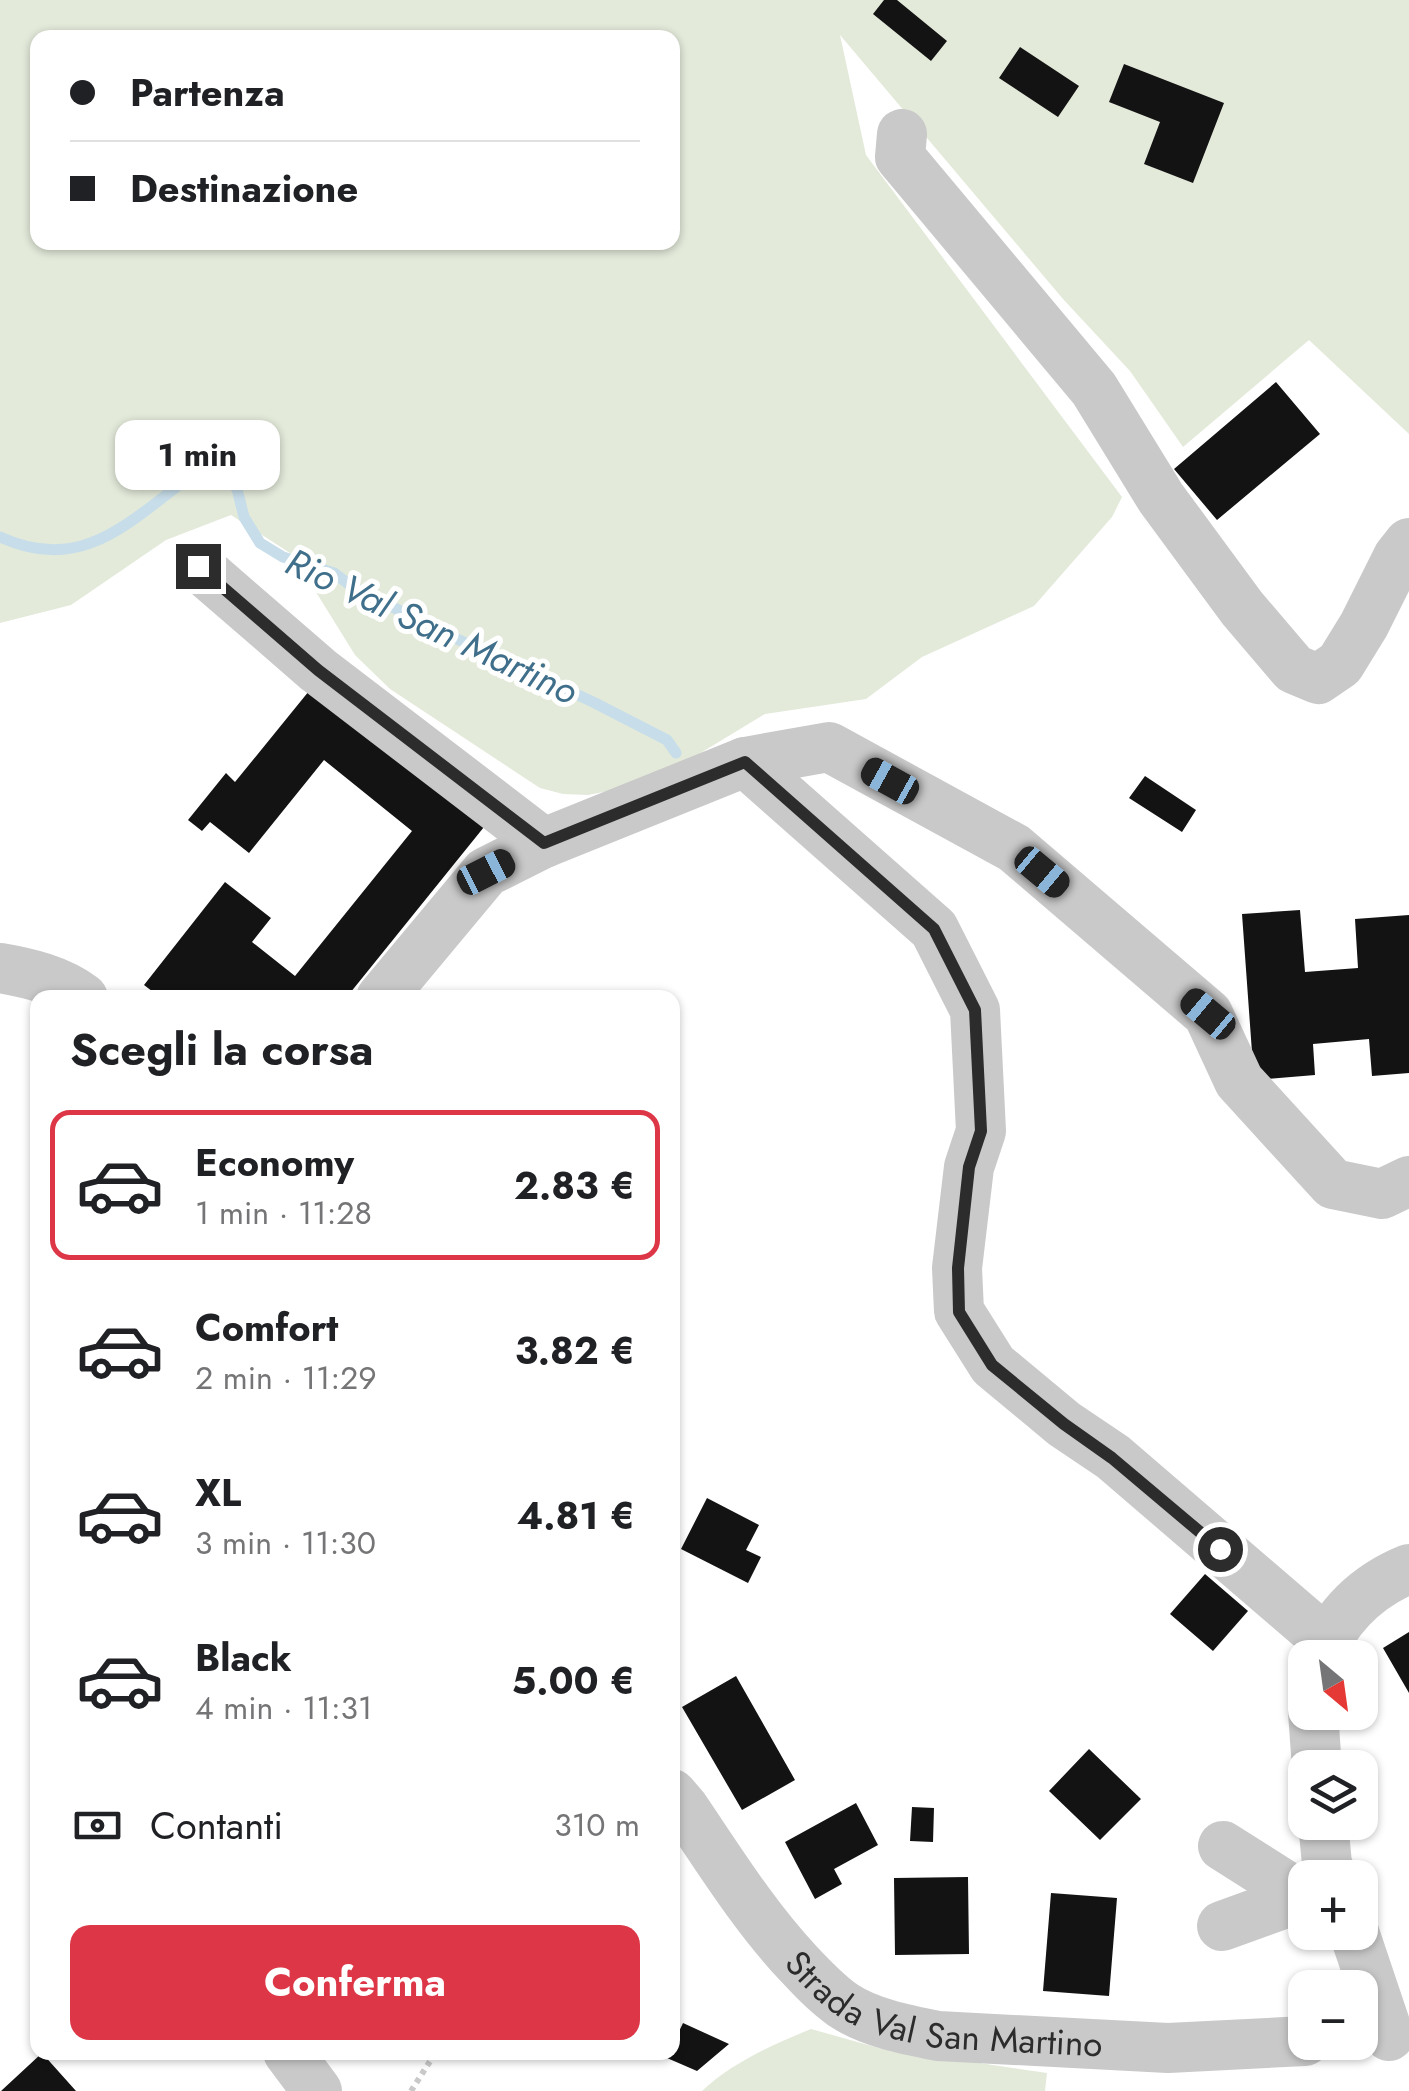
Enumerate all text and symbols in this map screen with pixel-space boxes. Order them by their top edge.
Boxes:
text: Partenza [130,65,285,120]
text: Destinazione [130,161,358,216]
callout: 1 min [116,421,280,491]
text: 1 min [158,432,237,478]
water label: Rio Val San Martino [277,534,587,718]
route end [176,544,221,589]
car [856,753,924,809]
car [1009,841,1075,903]
car [452,845,520,899]
car [1175,983,1241,1045]
text: Scegli la corsa [70,1017,374,1082]
text: Economy [195,1135,354,1190]
icon: car [75,1140,165,1230]
text: 2.83 € [514,1158,635,1213]
text: 1 min · 11:28 [195,1190,372,1236]
text: Comfort [195,1300,338,1355]
icon: car [75,1305,165,1395]
text: 3.82 € [515,1323,635,1378]
text: 2 min · 11:29 [195,1355,377,1401]
text: XL [195,1465,241,1520]
icon: car [75,1470,165,1560]
text: 4.81 € [517,1488,635,1543]
text: 3 min · 11:30 [195,1520,376,1566]
route start [1198,1527,1243,1572]
text: Black [195,1630,292,1685]
icon: car [75,1635,165,1725]
north arrow [1288,1640,1378,1730]
map controls [1288,1640,1378,2060]
text: 5.00 € [512,1653,635,1708]
text: 4 min · 11:31 [195,1685,372,1731]
button: layers [1288,1750,1378,1840]
icon: cash [70,1798,125,1853]
text: Contanti [150,1798,283,1853]
text: 310 m [554,1802,640,1848]
button: + [1288,1860,1378,1950]
button: Conferma [70,1925,640,2040]
street label: Strada Val San Martino [774,1939,1104,2070]
button: − [1288,1970,1378,2060]

